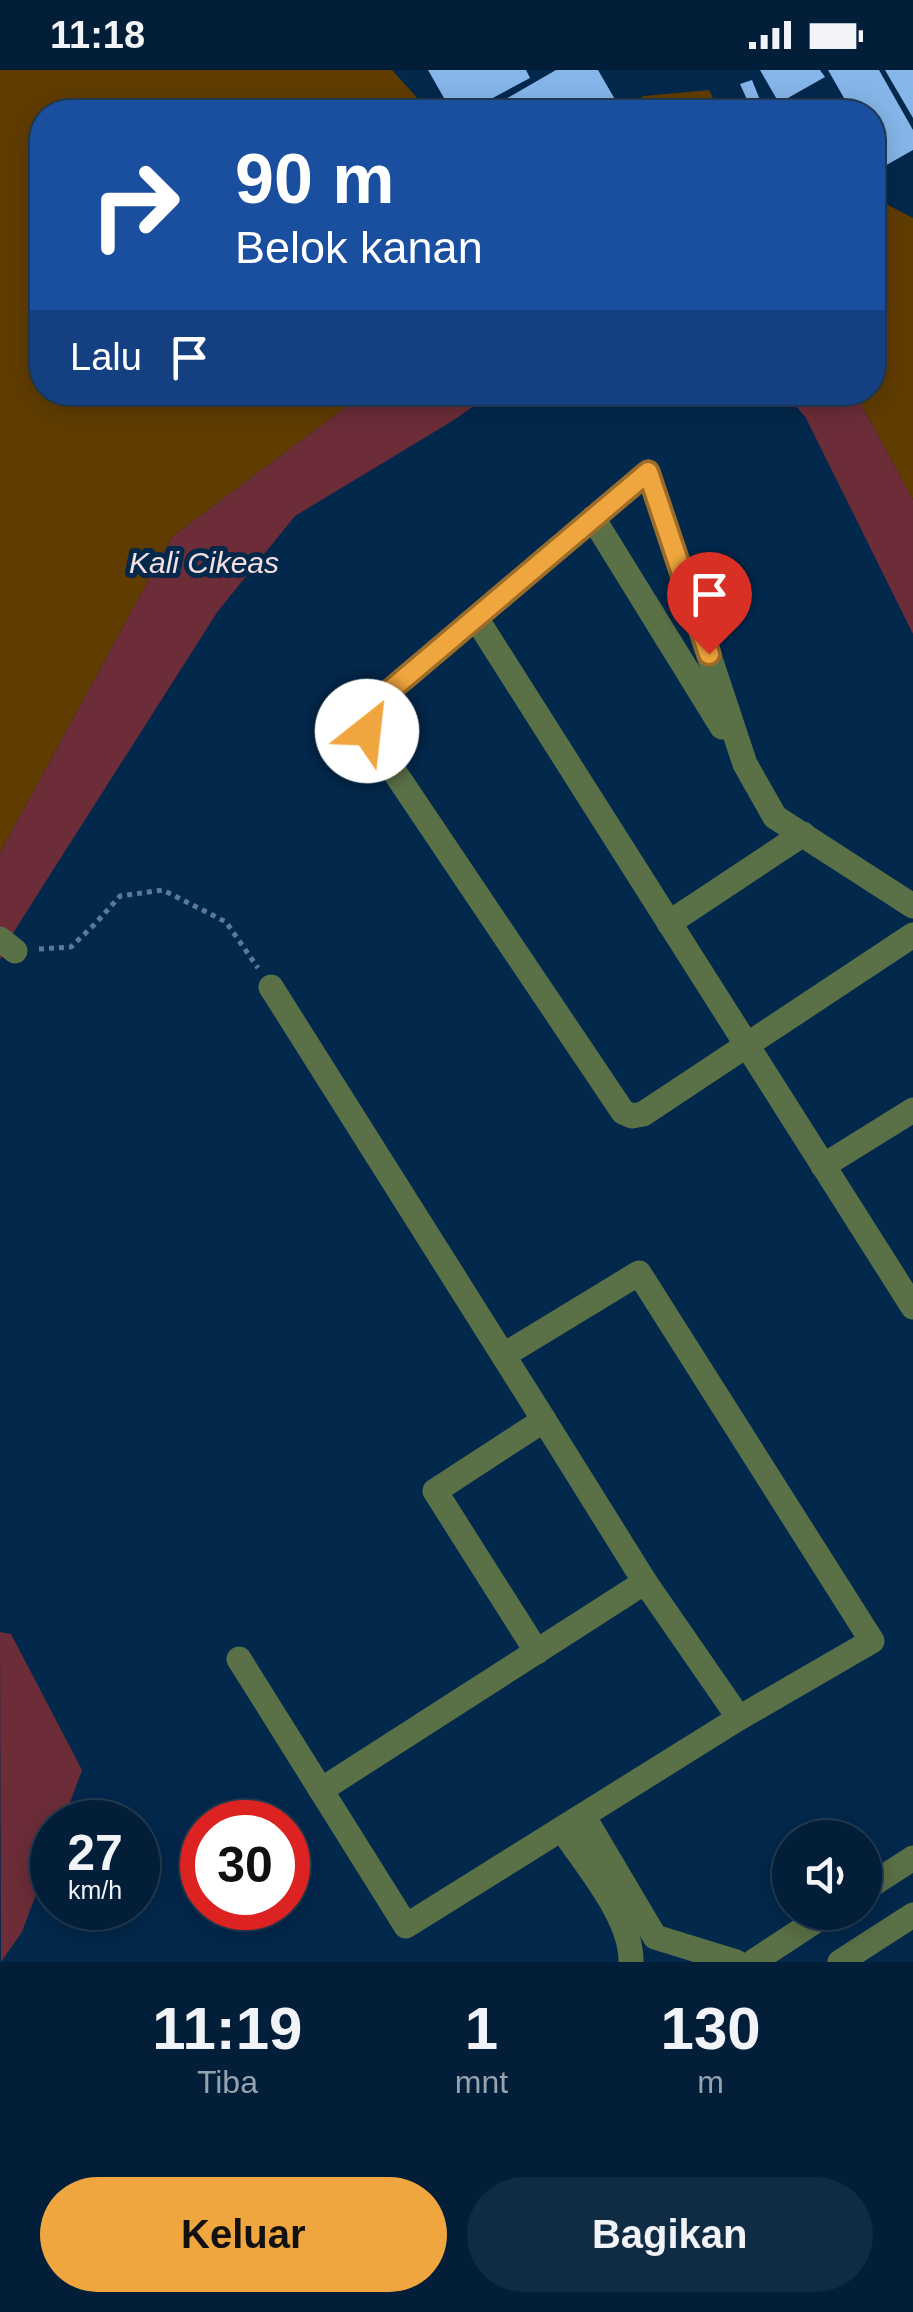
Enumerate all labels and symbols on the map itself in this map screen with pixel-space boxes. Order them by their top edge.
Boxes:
water label: Kali Cikeas [129,546,279,579]
pin [667,552,752,655]
position arrow [315,679,419,783]
speed limit sign: 30 [180,1800,310,1930]

